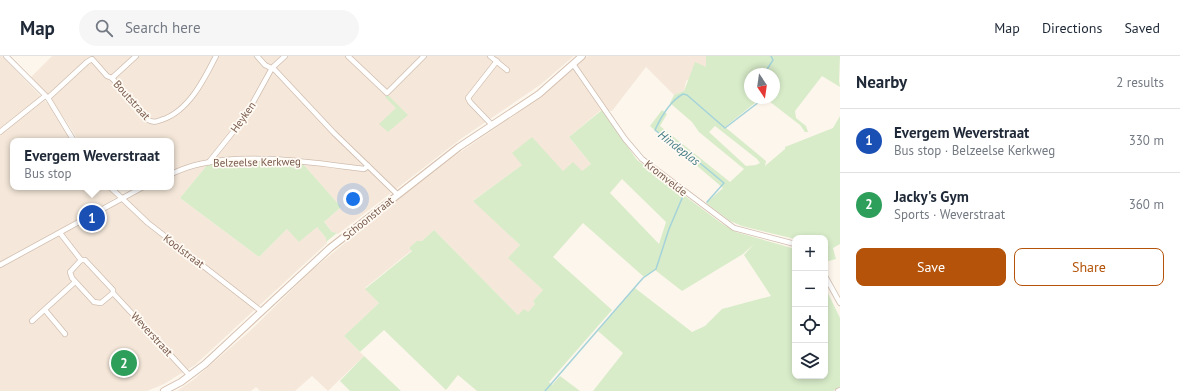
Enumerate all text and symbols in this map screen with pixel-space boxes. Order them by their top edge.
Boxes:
search box [79,10,359,46]
text: Map [20,16,55,40]
icon: search [93,17,115,39]
text: Search here [125,18,201,37]
text: Map [994,19,1020,37]
text: Directions [1042,19,1102,37]
text: Saved [1124,19,1160,37]
north arrow [744,68,780,104]
text: Nearby [856,71,907,93]
text: 2 results [1116,74,1164,91]
street label: Boutstraat [110,77,154,123]
street label: Heyken [227,99,259,135]
text: Evergem Weverstraat [894,123,1029,142]
water label: Hindeplas [656,127,703,169]
text: 1 [865,132,873,149]
text: 330 m [1129,132,1164,149]
popup [10,138,174,190]
text: Bus stop · Belzeelse Kerkweg [894,142,1055,159]
text: Evergem Weverstraat [24,146,160,165]
street label: Belzeelse Kerkweg [213,154,301,170]
street label: Kromvelde [642,157,691,199]
text: Bus stop [24,165,72,182]
text: Jacky's Gym [894,187,969,206]
your location [343,189,363,209]
street label: Schoonstraat [340,193,396,243]
text: 2 [865,196,873,213]
text: 360 m [1129,196,1164,213]
pin: 1 [79,203,105,233]
text: Sports · Weverstraat [894,206,1005,223]
street label: Koolstraat [161,231,208,271]
map controls [792,235,828,379]
button: + [792,235,828,271]
button: Save [856,248,1006,286]
button: Share [1014,248,1164,286]
button: − [792,271,828,307]
button: locate [792,307,828,343]
street label: Weverstraat [128,309,176,359]
button: layers [792,343,828,379]
pin: 2 [111,348,137,378]

